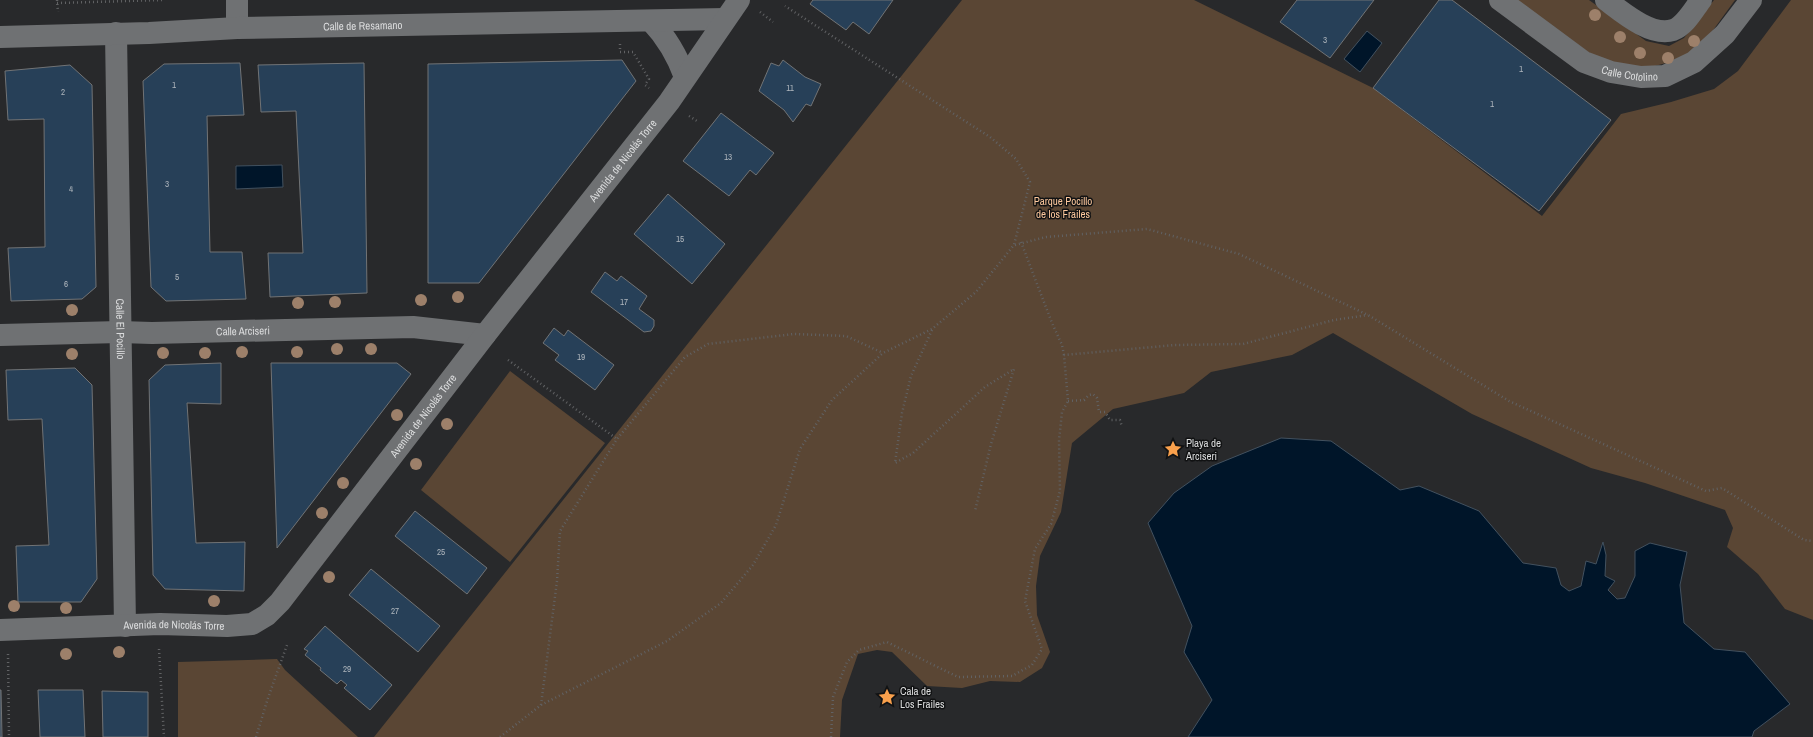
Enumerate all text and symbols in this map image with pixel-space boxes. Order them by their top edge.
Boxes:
street label: Calle de Resamano [323,18,403,33]
house number: 3 [1323,34,1327,46]
street label: Calle Cotolino [1600,62,1658,84]
house number: 1 [1519,63,1523,75]
house number: 1 [172,79,176,91]
house number: 11 [786,82,794,94]
house number: 2 [61,86,65,98]
house number: 1 [1490,98,1494,110]
street label: Avenida de Nicolás Torre [585,116,660,205]
house number: 13 [724,151,732,163]
house number: 3 [165,178,169,190]
house number: 4 [69,183,73,195]
park label: Parque Pocillo de los Frailes [1034,194,1092,221]
house number: 15 [676,233,684,245]
house number: 5 [175,271,179,283]
house number: 6 [64,278,68,290]
house number: 17 [620,296,628,308]
street label: Calle El Pocillo [113,298,128,359]
street label: Calle Arciseri [216,323,270,339]
house number: 19 [577,351,585,363]
street label: Avenida de Nicolás Torre [386,371,459,461]
place label: Playa de Arciseri [1185,436,1221,463]
place icon: Playa de Arciseri [1163,439,1183,459]
house number: 25 [437,546,445,558]
house number: 27 [391,605,399,617]
street label: Avenida de Nicolás Torre [122,617,225,633]
house number: 29 [343,663,351,675]
place label: Cala de Los Frailes [900,684,945,711]
place icon: Cala de Los Frailes [877,687,897,707]

